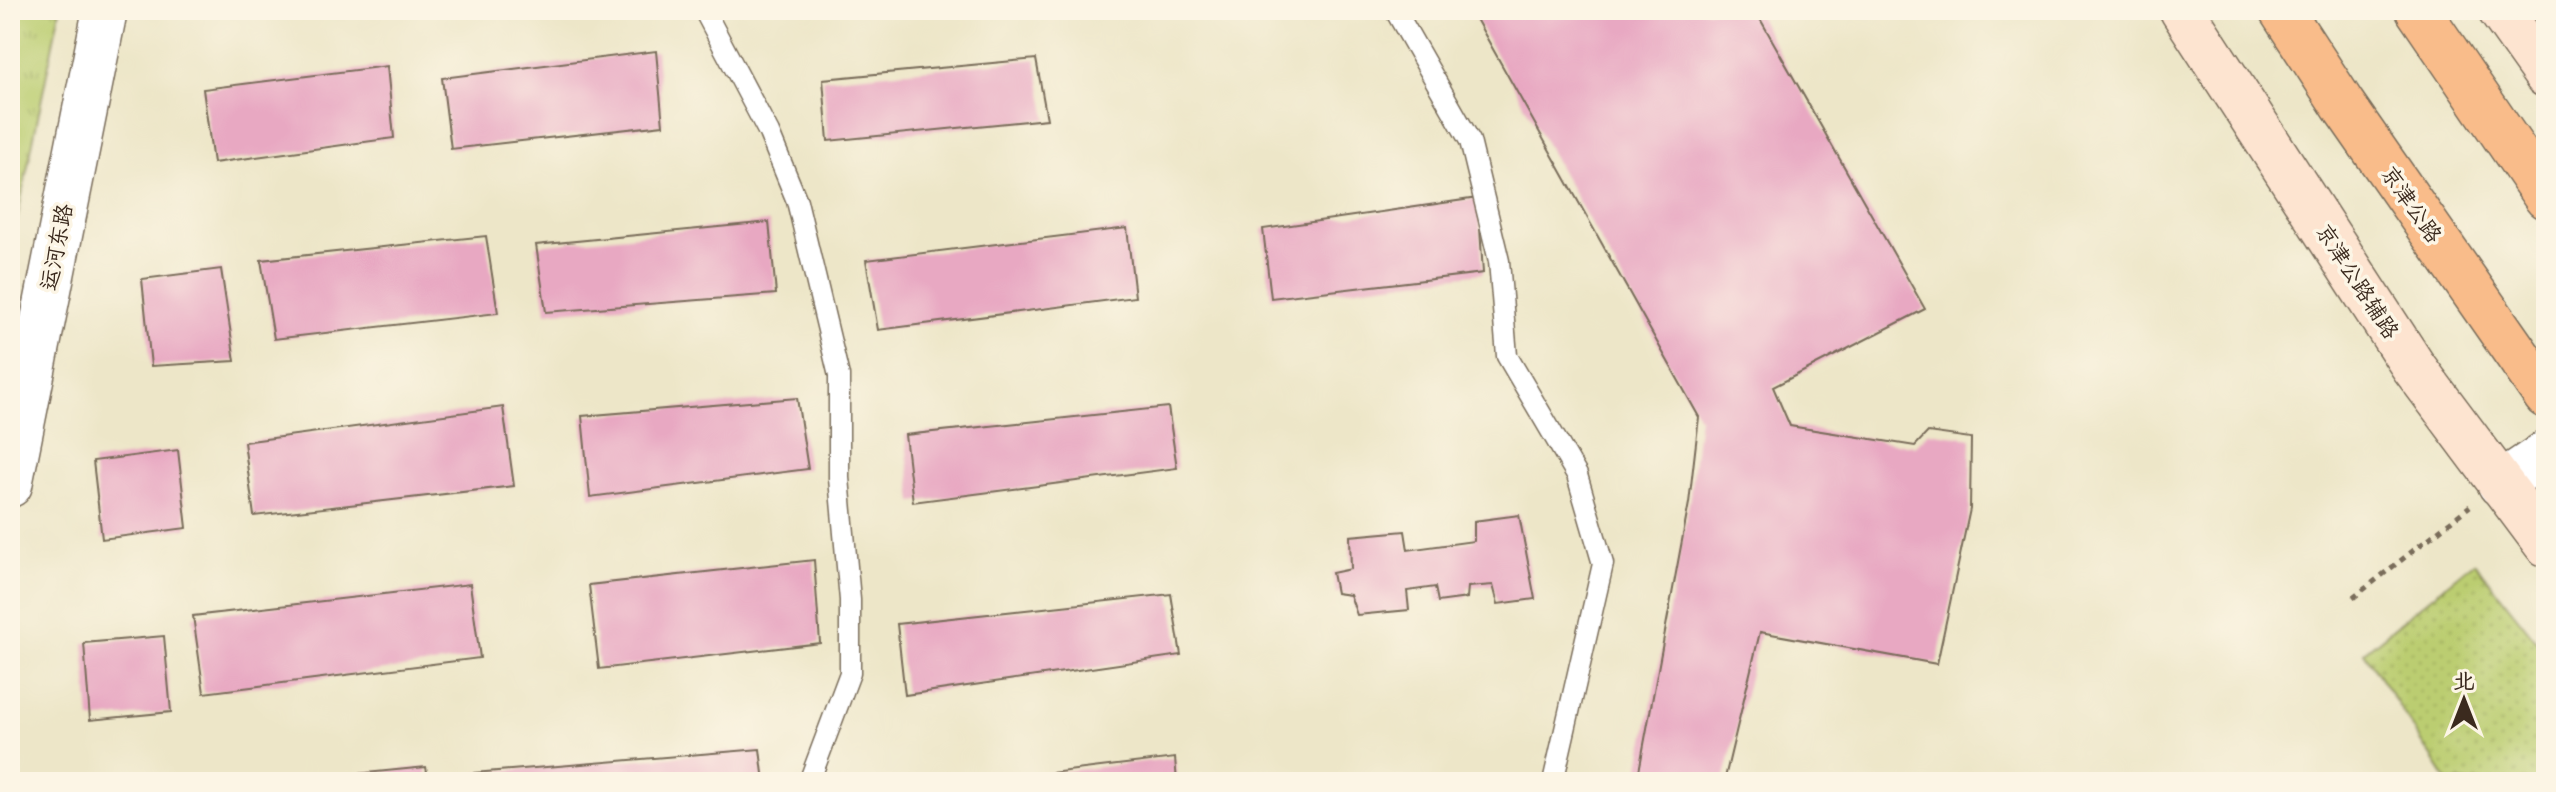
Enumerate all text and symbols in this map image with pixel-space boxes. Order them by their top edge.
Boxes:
street label: 京津公路 [2374,160,2448,249]
street label: 运河东路 [35,201,79,293]
street label: 京津公路辅路 [2309,219,2405,345]
north arrow [2424,660,2504,740]
text: 北 [2453,667,2475,695]

